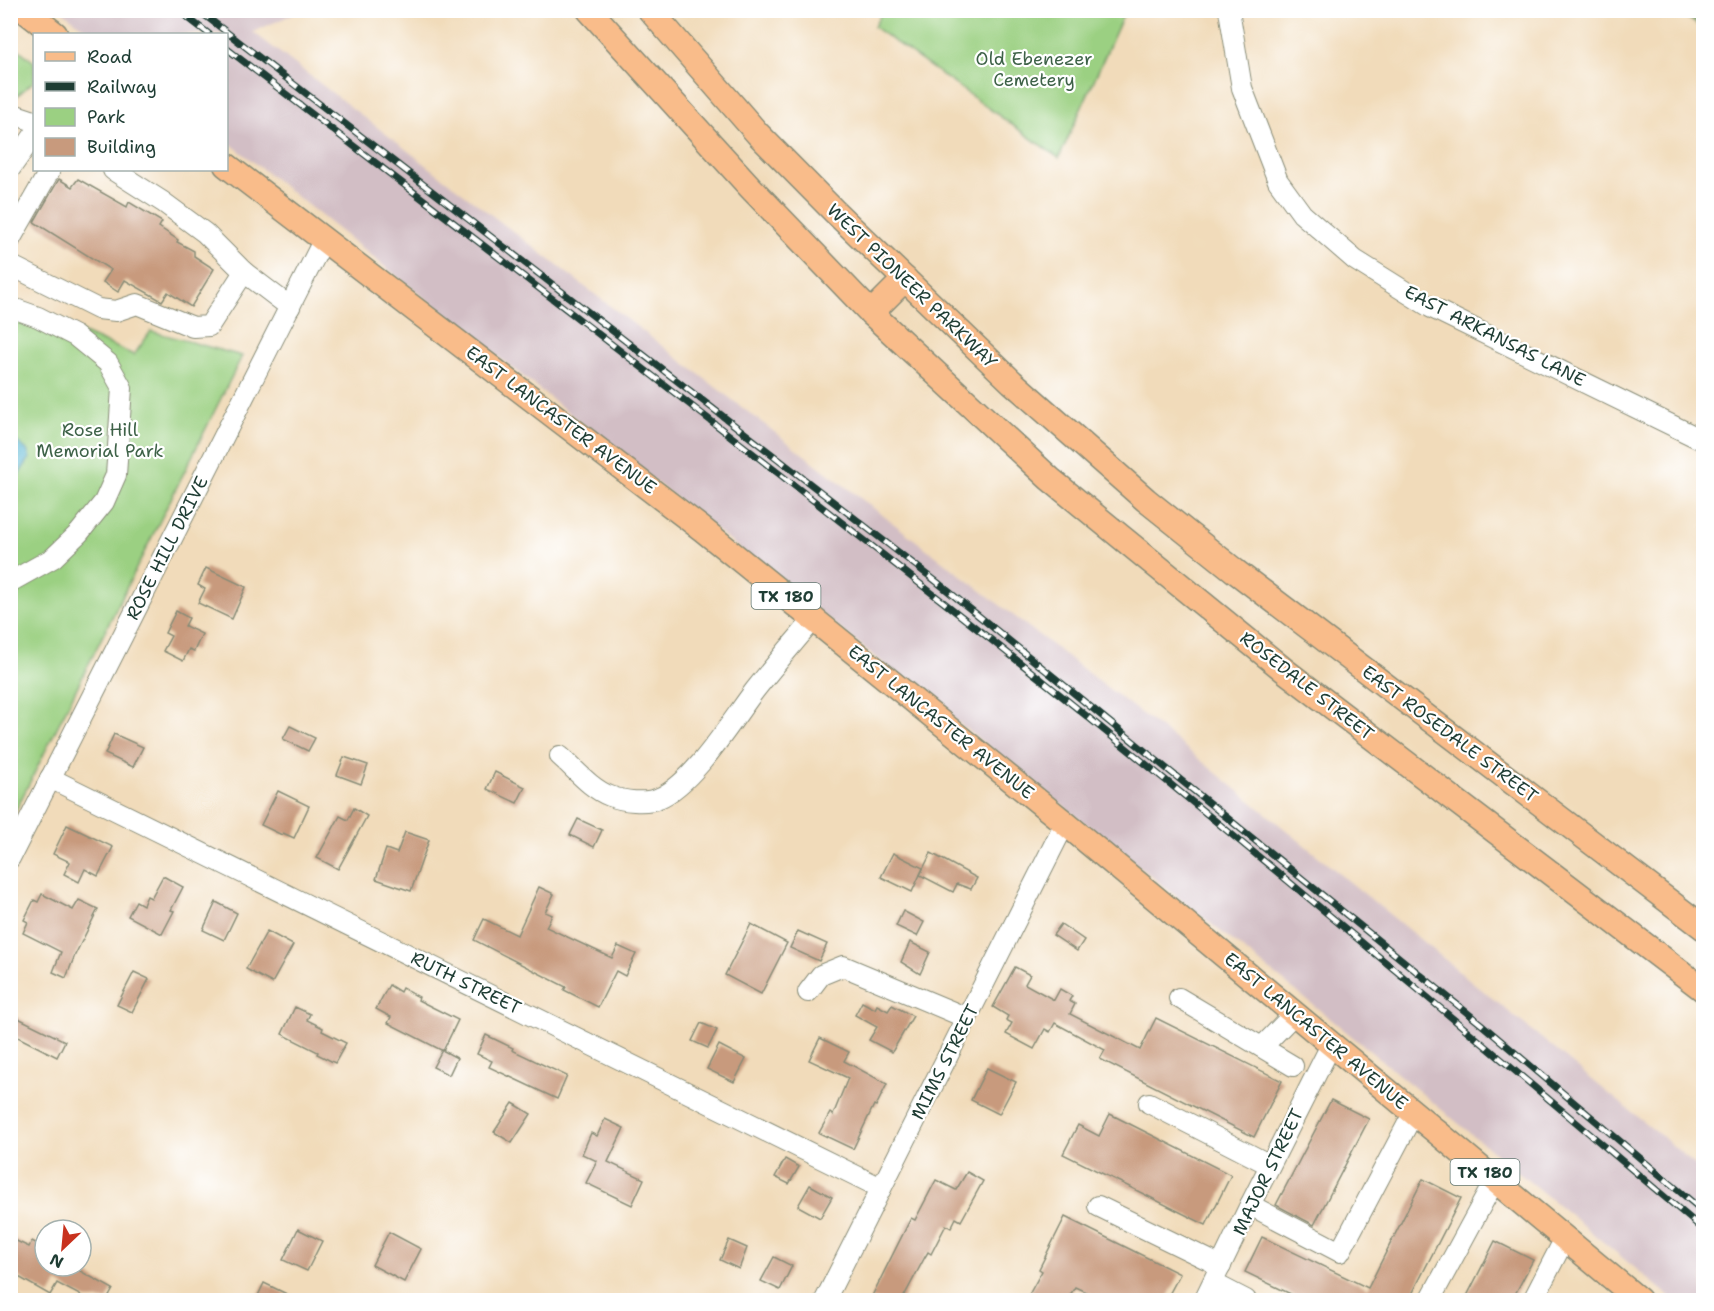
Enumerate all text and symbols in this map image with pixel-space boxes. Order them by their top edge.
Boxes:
legend [33,33,228,171]
text: Road [87,45,132,69]
park label: Old Ebenezer Cemetery [976,47,1092,92]
text: Railway [87,75,157,99]
text: Park [87,105,126,129]
text: Building [87,135,156,159]
street label: WEST PIONEER PARKWAY [822,198,1002,374]
street label: EAST ARKANSAS LANE [1400,280,1590,392]
street label: EAST LANCASTER AVENUE [461,340,661,500]
park label: Rose Hill Memorial Park [36,418,164,463]
street label: ROSE HILL DRIVE [120,472,214,624]
road number: TX 180 [752,583,820,609]
street label: ROSEDALE STREET [1235,626,1379,746]
street label: EAST LANCASTER AVENUE [843,639,1039,805]
street label: EAST ROSEDALE STREET [1357,660,1543,808]
street label: RUTH STREET [407,946,525,1020]
street label: EAST LANCASTER AVENUE [1219,947,1413,1115]
street label: MIMS STREET [906,1000,984,1124]
street label: MAJOR STREET [1227,1105,1309,1239]
road number: TX 180 [1450,1159,1520,1185]
north arrow [33,1218,93,1278]
text: N [46,1249,67,1273]

